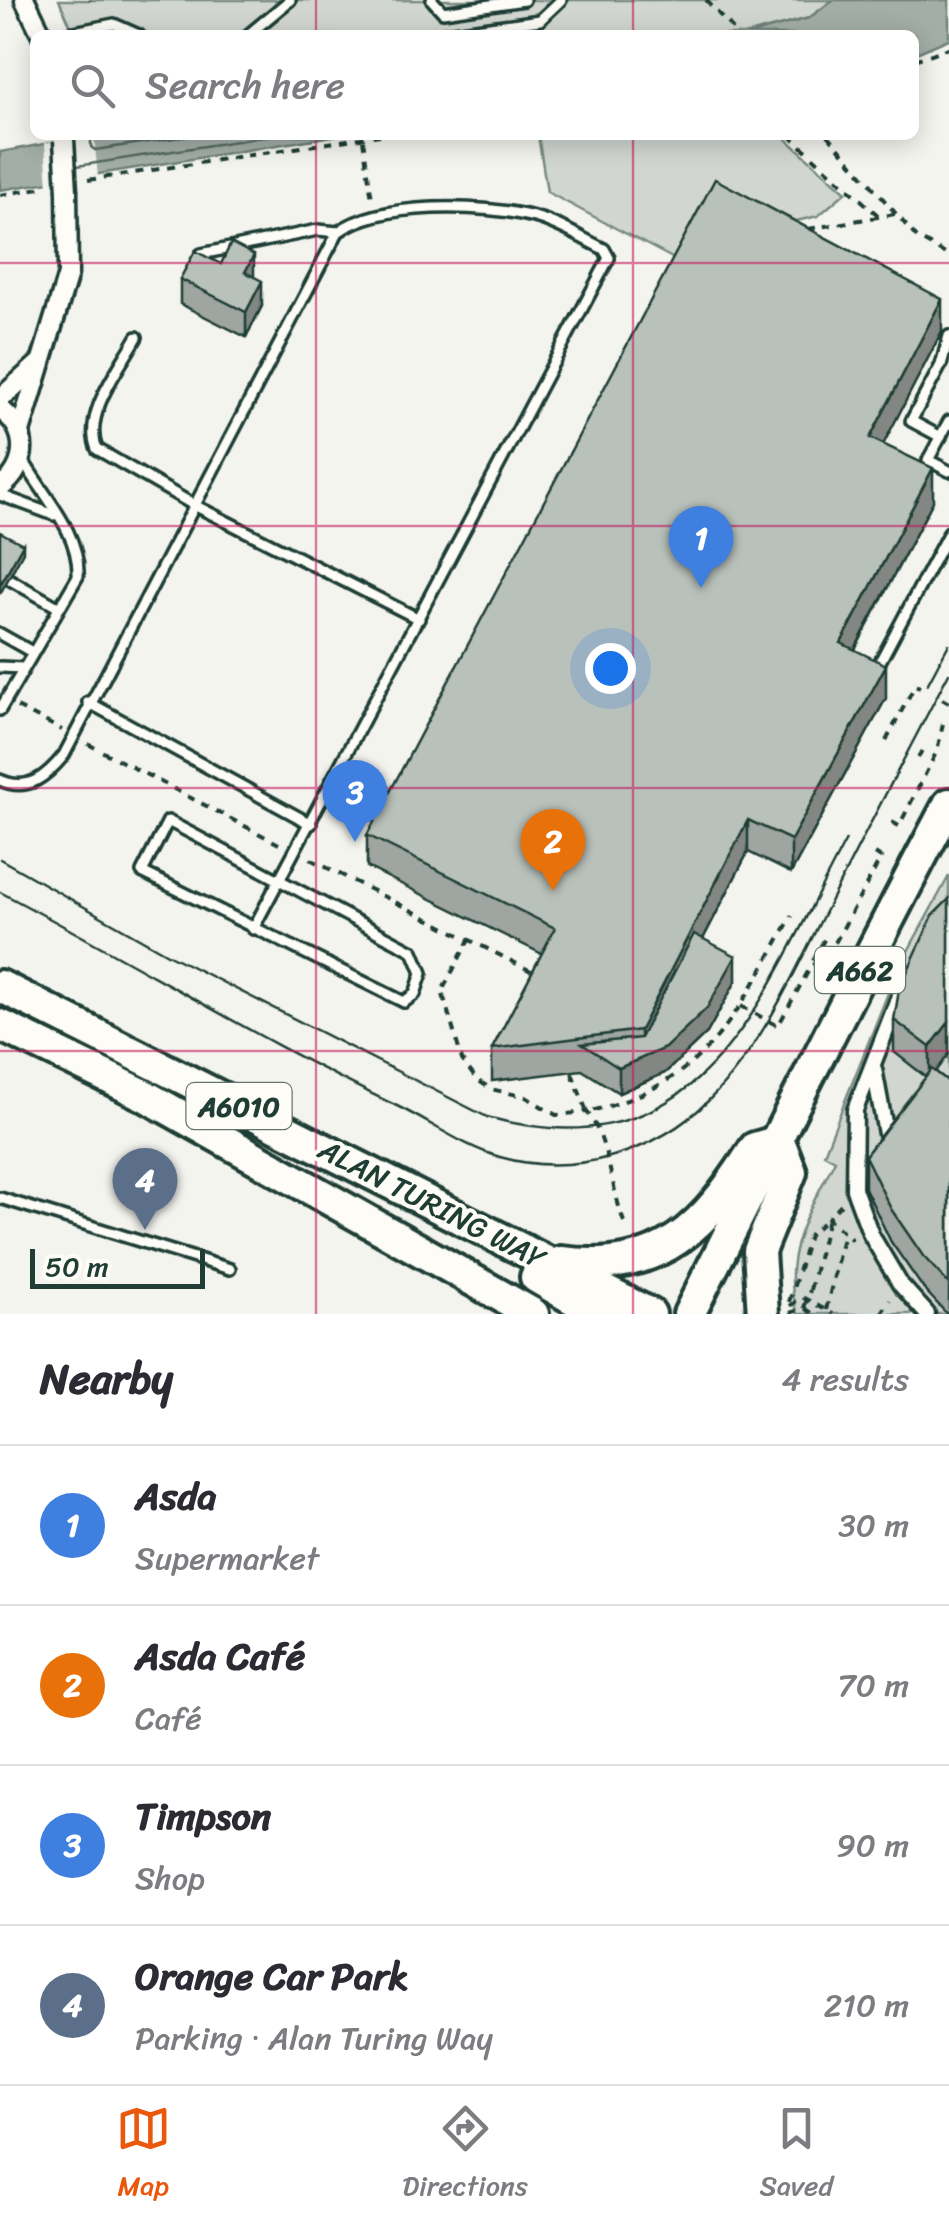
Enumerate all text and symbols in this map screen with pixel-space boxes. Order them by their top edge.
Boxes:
search box [30,30,919,140]
text: Search here [145,52,345,119]
icon: search [65,58,120,113]
pin: 1 [668,506,734,588]
your location [585,643,636,694]
pin: 3 [322,760,388,842]
pin: 2 [520,808,586,891]
road number: A662 [815,947,905,993]
road number: A6010 [186,1083,292,1129]
street label: ALAN TURING WAY [307,1123,557,1286]
pin: 4 [112,1148,178,1230]
text: 50 m [45,1242,109,1291]
scale bar [30,1244,205,1288]
text: Nearby [40,1342,173,1416]
text: 4 results [781,1351,909,1408]
text: Asda [135,1463,217,1530]
text: 1 [66,1497,79,1554]
text: 30 m [838,1497,909,1554]
text: Supermarket [135,1530,319,1587]
text: Asda Café [135,1623,305,1690]
text: 2 [63,1657,82,1714]
text: 70 m [838,1657,909,1714]
text: Café [135,1690,202,1747]
text: Timpson [135,1783,271,1850]
text: 3 [64,1817,81,1874]
text: 90 m [836,1817,909,1874]
text: Shop [135,1850,205,1907]
text: Orange Car Park [135,1943,409,2010]
text: 4 [62,1977,83,2034]
text: 210 m [824,1977,909,2034]
text: Parking · Alan Turing Way [135,2010,493,2067]
tab: Map [116,2101,171,2210]
tab: Directions [402,2101,528,2210]
tab: Saved [759,2101,833,2210]

